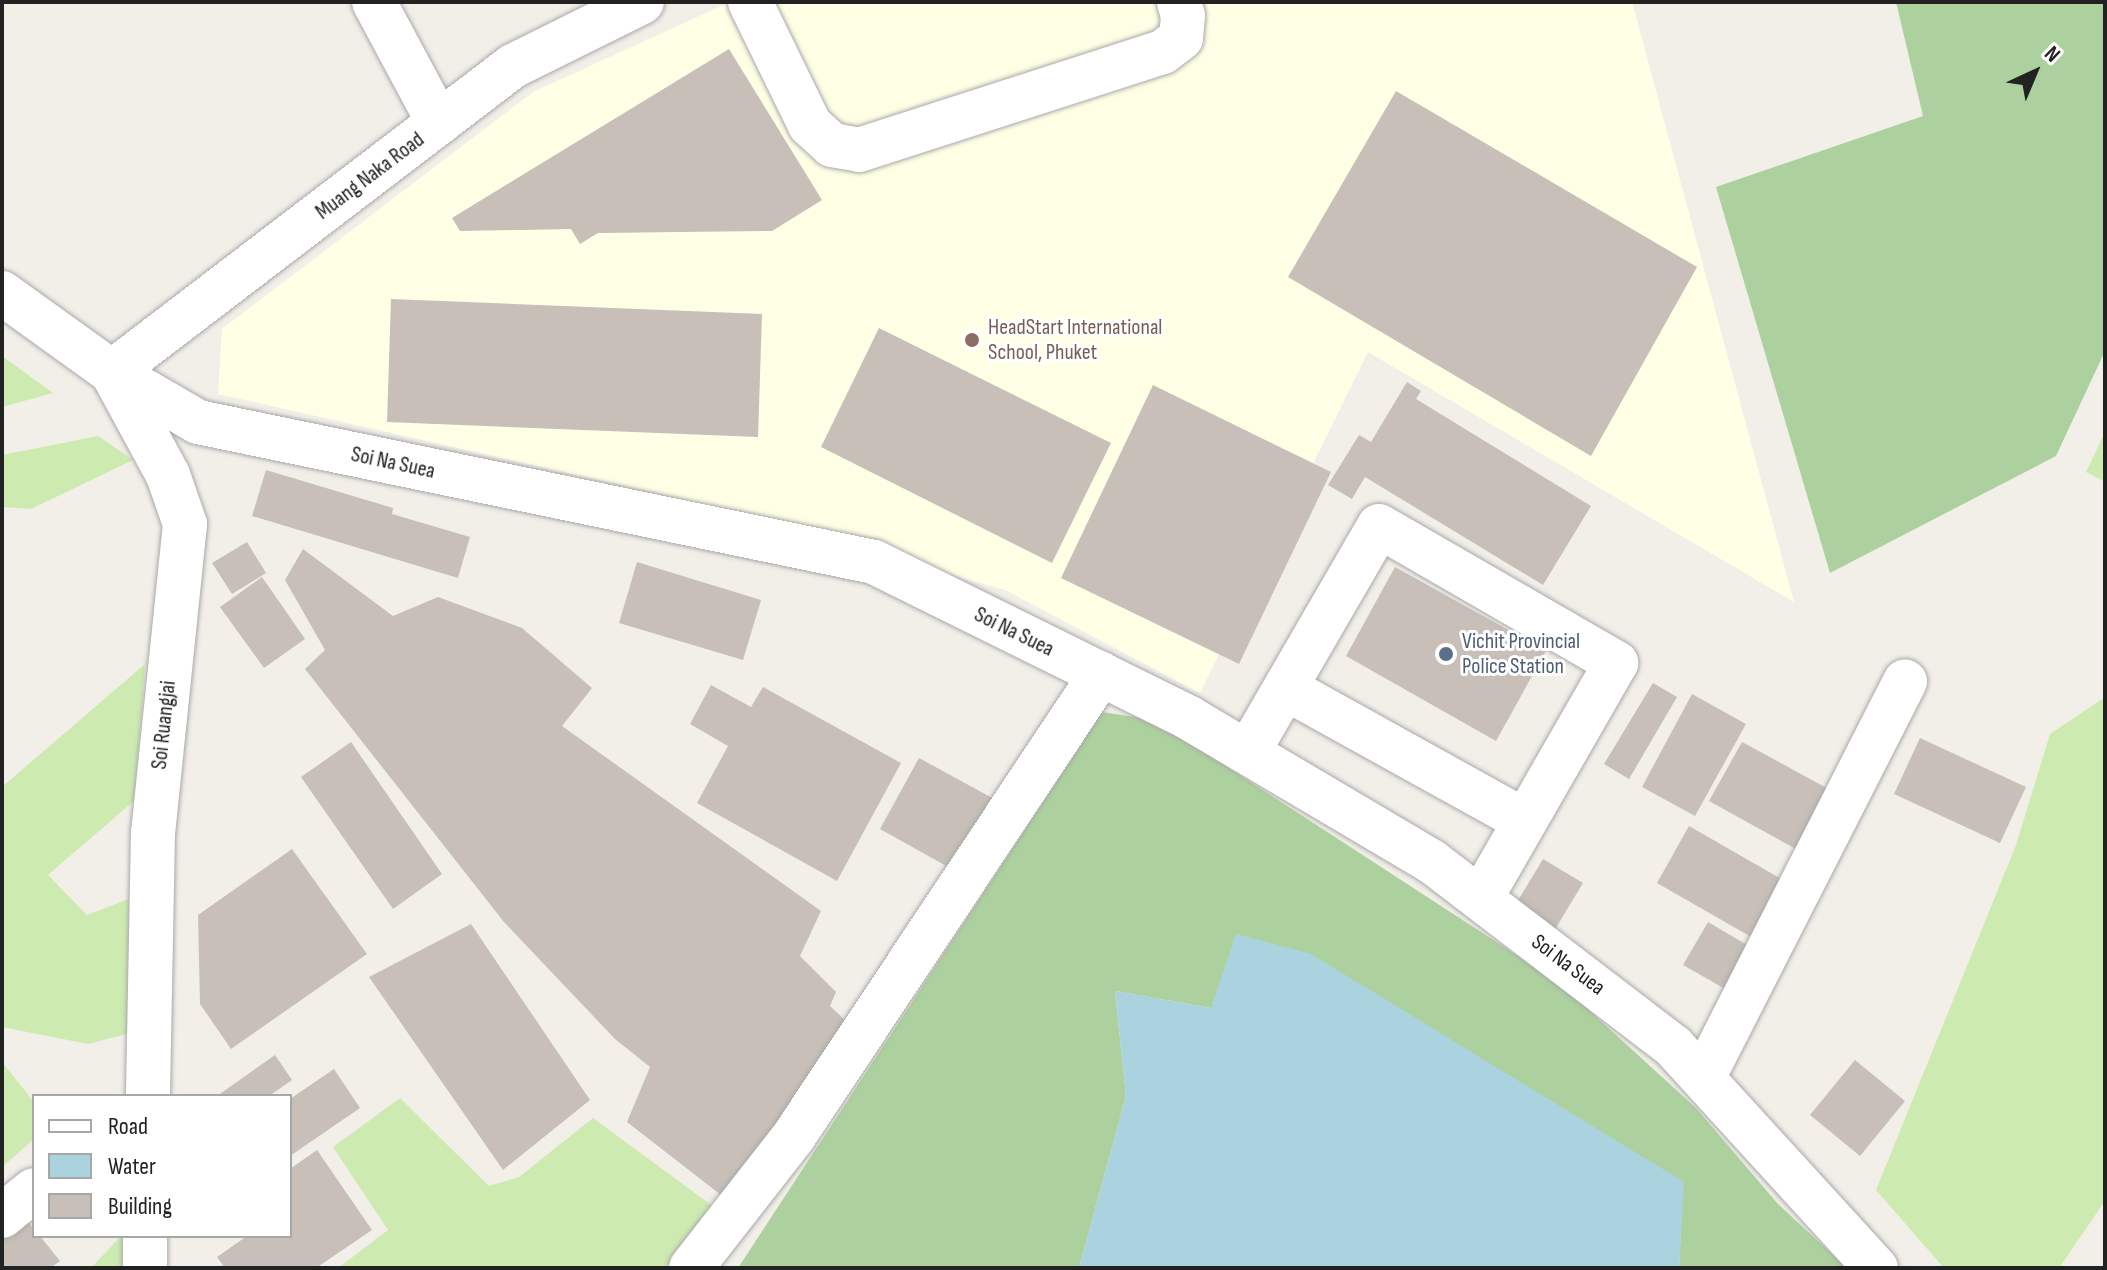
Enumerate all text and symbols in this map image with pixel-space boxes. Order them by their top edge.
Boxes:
north arrow [1995,32,2075,112]
text: N [2038,41,2066,68]
street label: Muang Naka Road [310,127,430,225]
place label: HeadStart International School, Phuket [988,314,1162,366]
marker: HeadStart International School, Phuket [963,331,981,349]
street label: Soi Na Suea [349,441,437,485]
street label: Soi Na Suea [970,601,1058,663]
place label: Vichit Provincial Police Station [1462,628,1580,680]
marker: Vichit Provincial Police Station [1437,645,1455,663]
street label: Soi Ruangjai [146,679,182,771]
street label: Soi Na Suea [1526,929,1610,1001]
legend [32,1094,292,1238]
text: Road [108,1112,148,1141]
text: Water [108,1152,156,1181]
text: Building [108,1192,172,1221]

